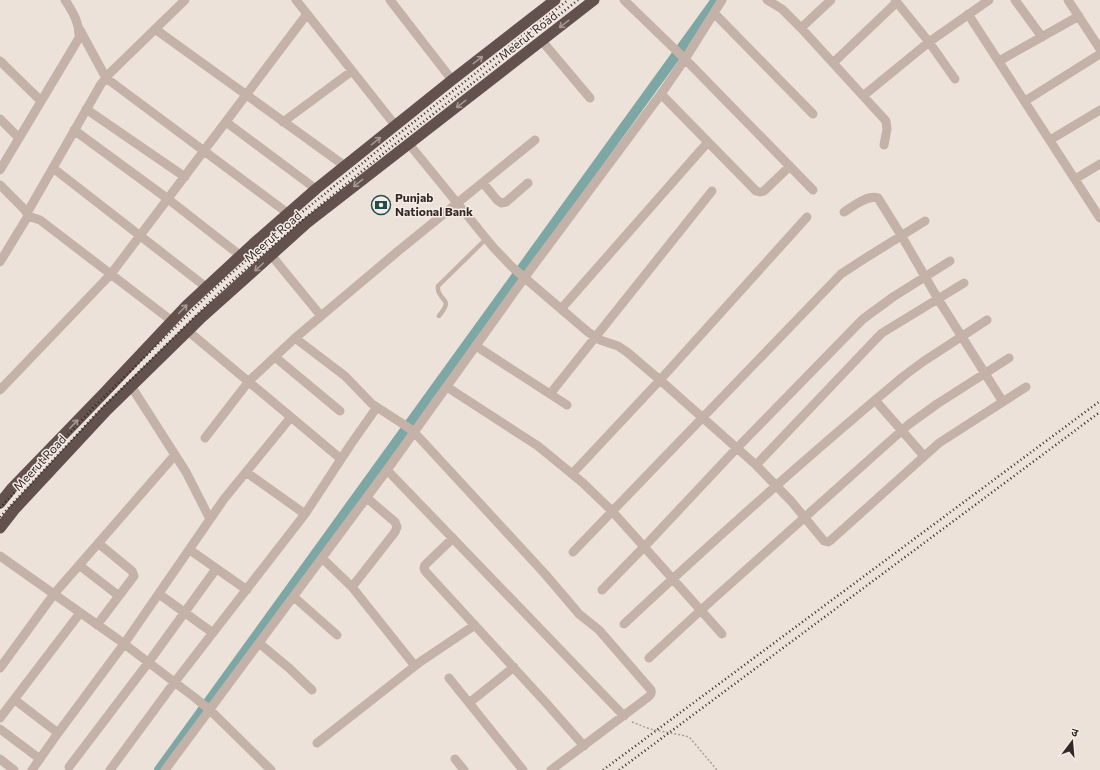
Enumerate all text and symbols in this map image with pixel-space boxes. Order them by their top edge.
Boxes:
street label: Meerut Road [495,8,560,63]
one-way arrow [558,20,569,28]
one-way arrow [472,56,483,65]
one-way arrow [456,99,467,108]
one-way arrow [371,137,381,146]
one-way arrow [353,179,364,188]
place label: Punjab National Bank [395,190,473,218]
bank icon: Punjab National Bank [370,194,392,216]
street label: Meerut Road [241,208,304,265]
one-way arrow [253,262,264,271]
one-way arrow [178,304,188,314]
one-way arrow [69,419,79,429]
street label: Meerut Road [10,432,69,493]
north arrow [1052,722,1092,762]
text: उ [1070,725,1080,739]

